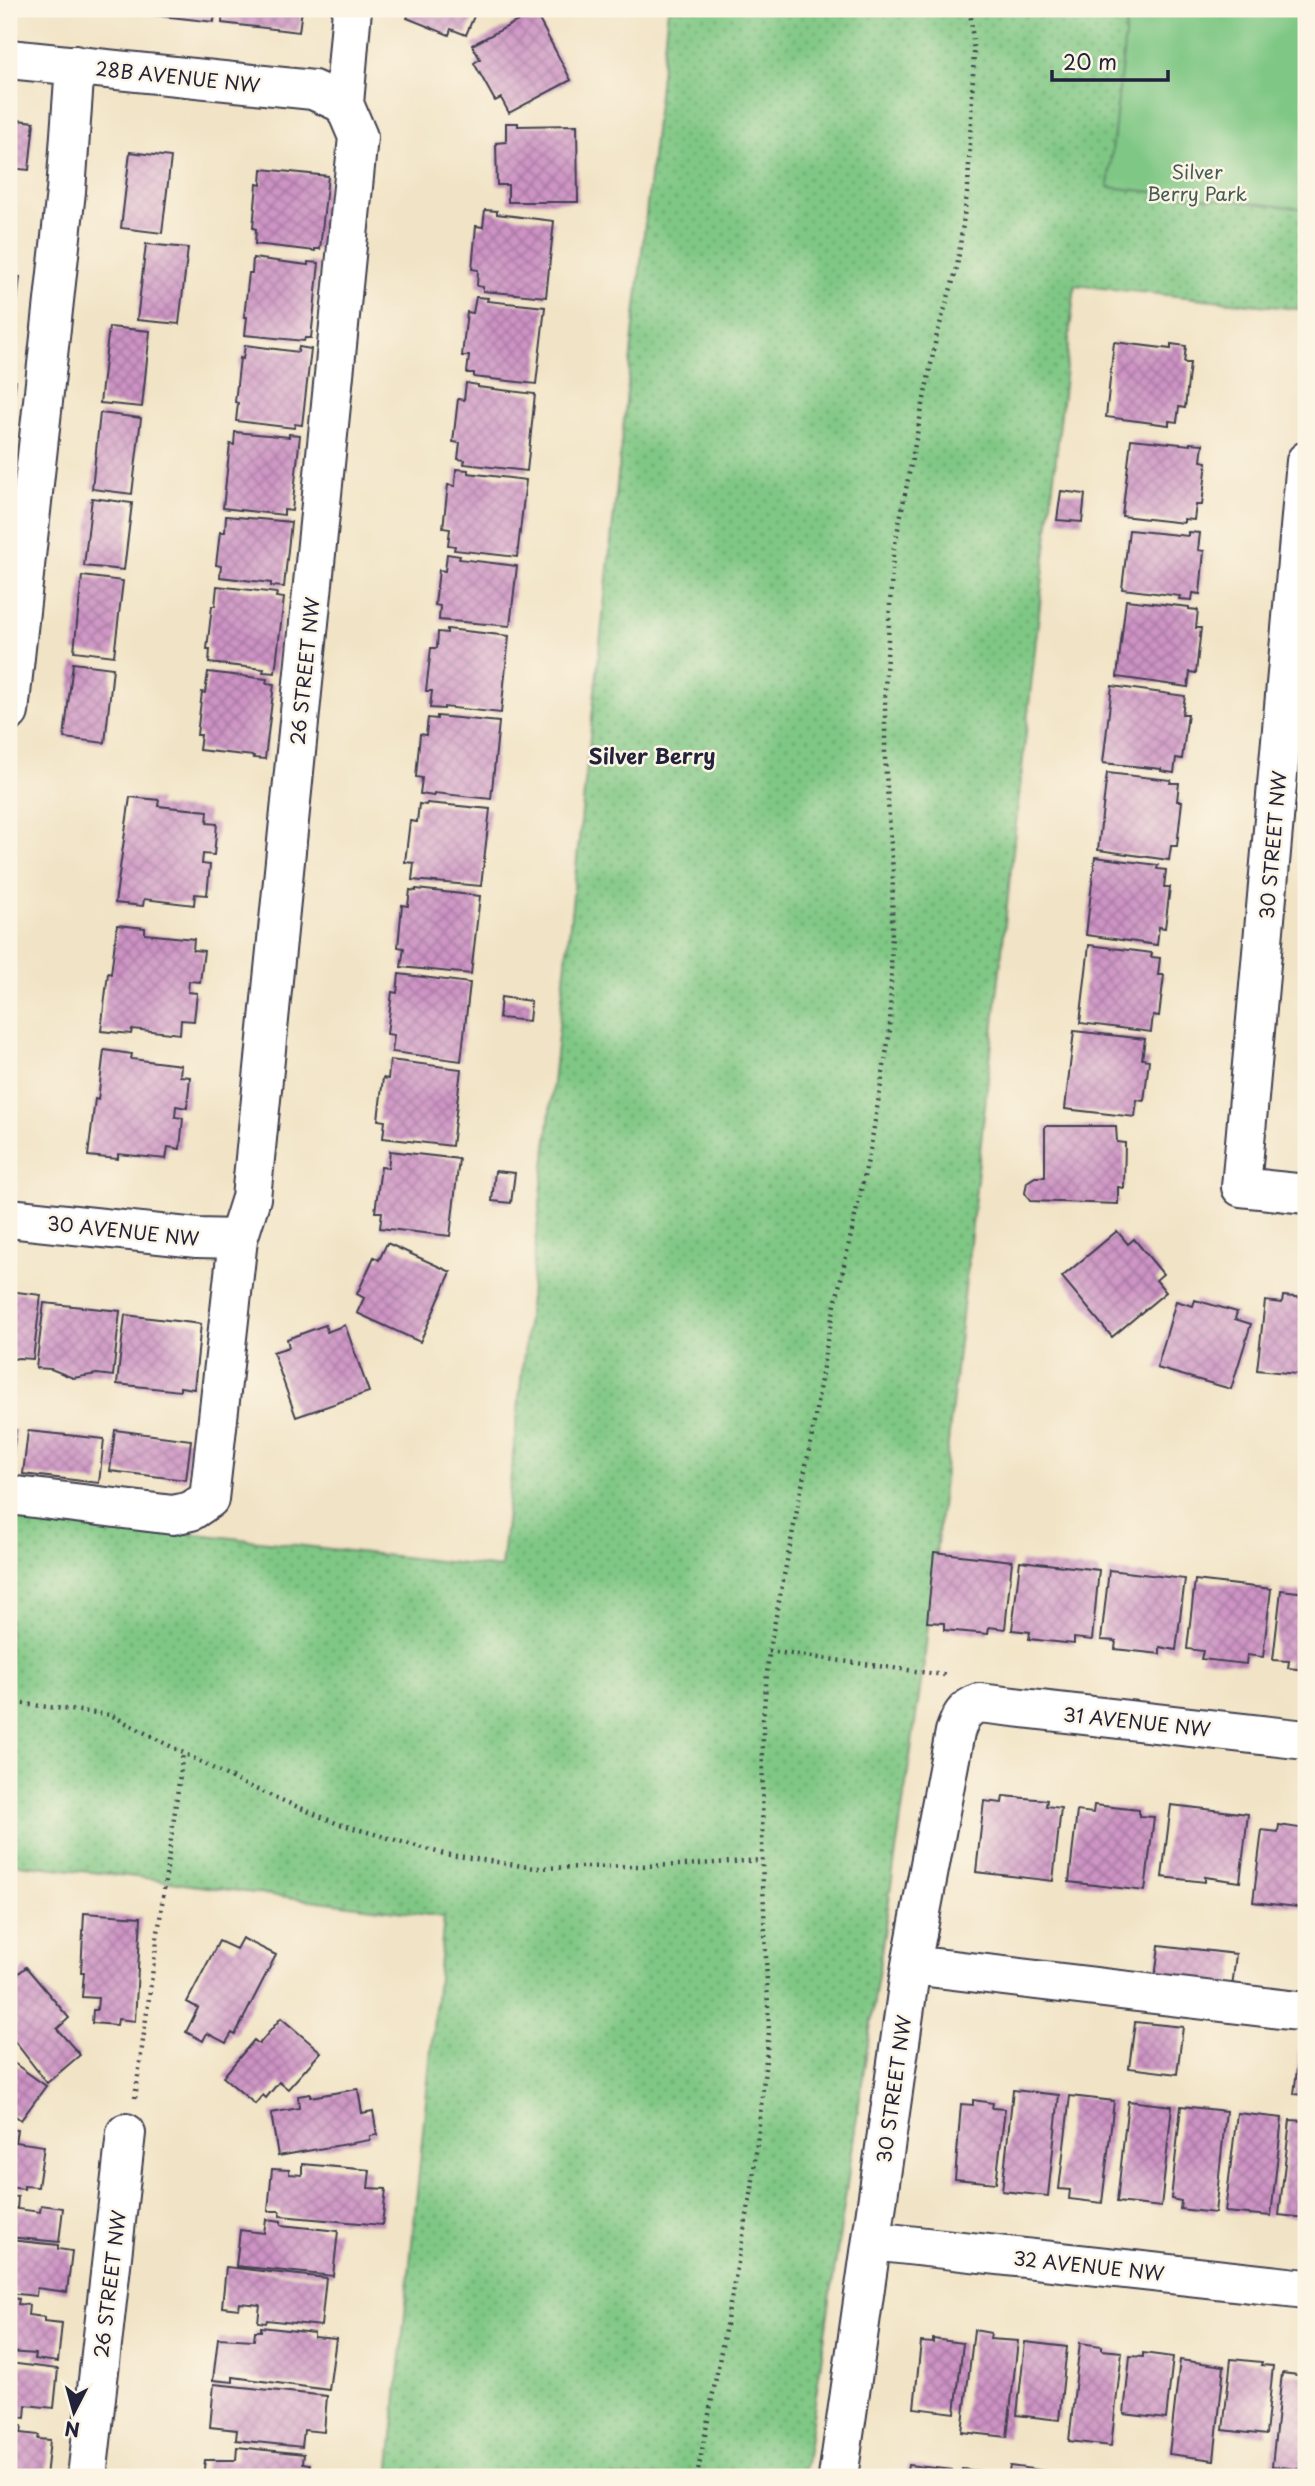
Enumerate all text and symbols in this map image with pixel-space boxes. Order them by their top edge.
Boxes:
scale bar [1052,38,1168,82]
text: 20 m [1063,45,1117,77]
street label: 28B AVENUE NW [94,53,262,99]
park label: Silver Berry Park [1147,157,1248,207]
street label: 26 STREET NW [282,595,326,746]
district label: Silver Berry [589,739,715,771]
street label: 30 STREET NW [1252,769,1292,920]
street label: 30 AVENUE NW [46,1208,201,1252]
street label: 31 AVENUE NW [1062,1699,1213,1743]
street label: 30 STREET NW [869,2013,917,2165]
street label: 26 STREET NW [86,2208,132,2360]
street label: 32 AVENUE NW [1012,2243,1166,2287]
north arrow [38,2378,108,2448]
text: N [63,2415,81,2445]

